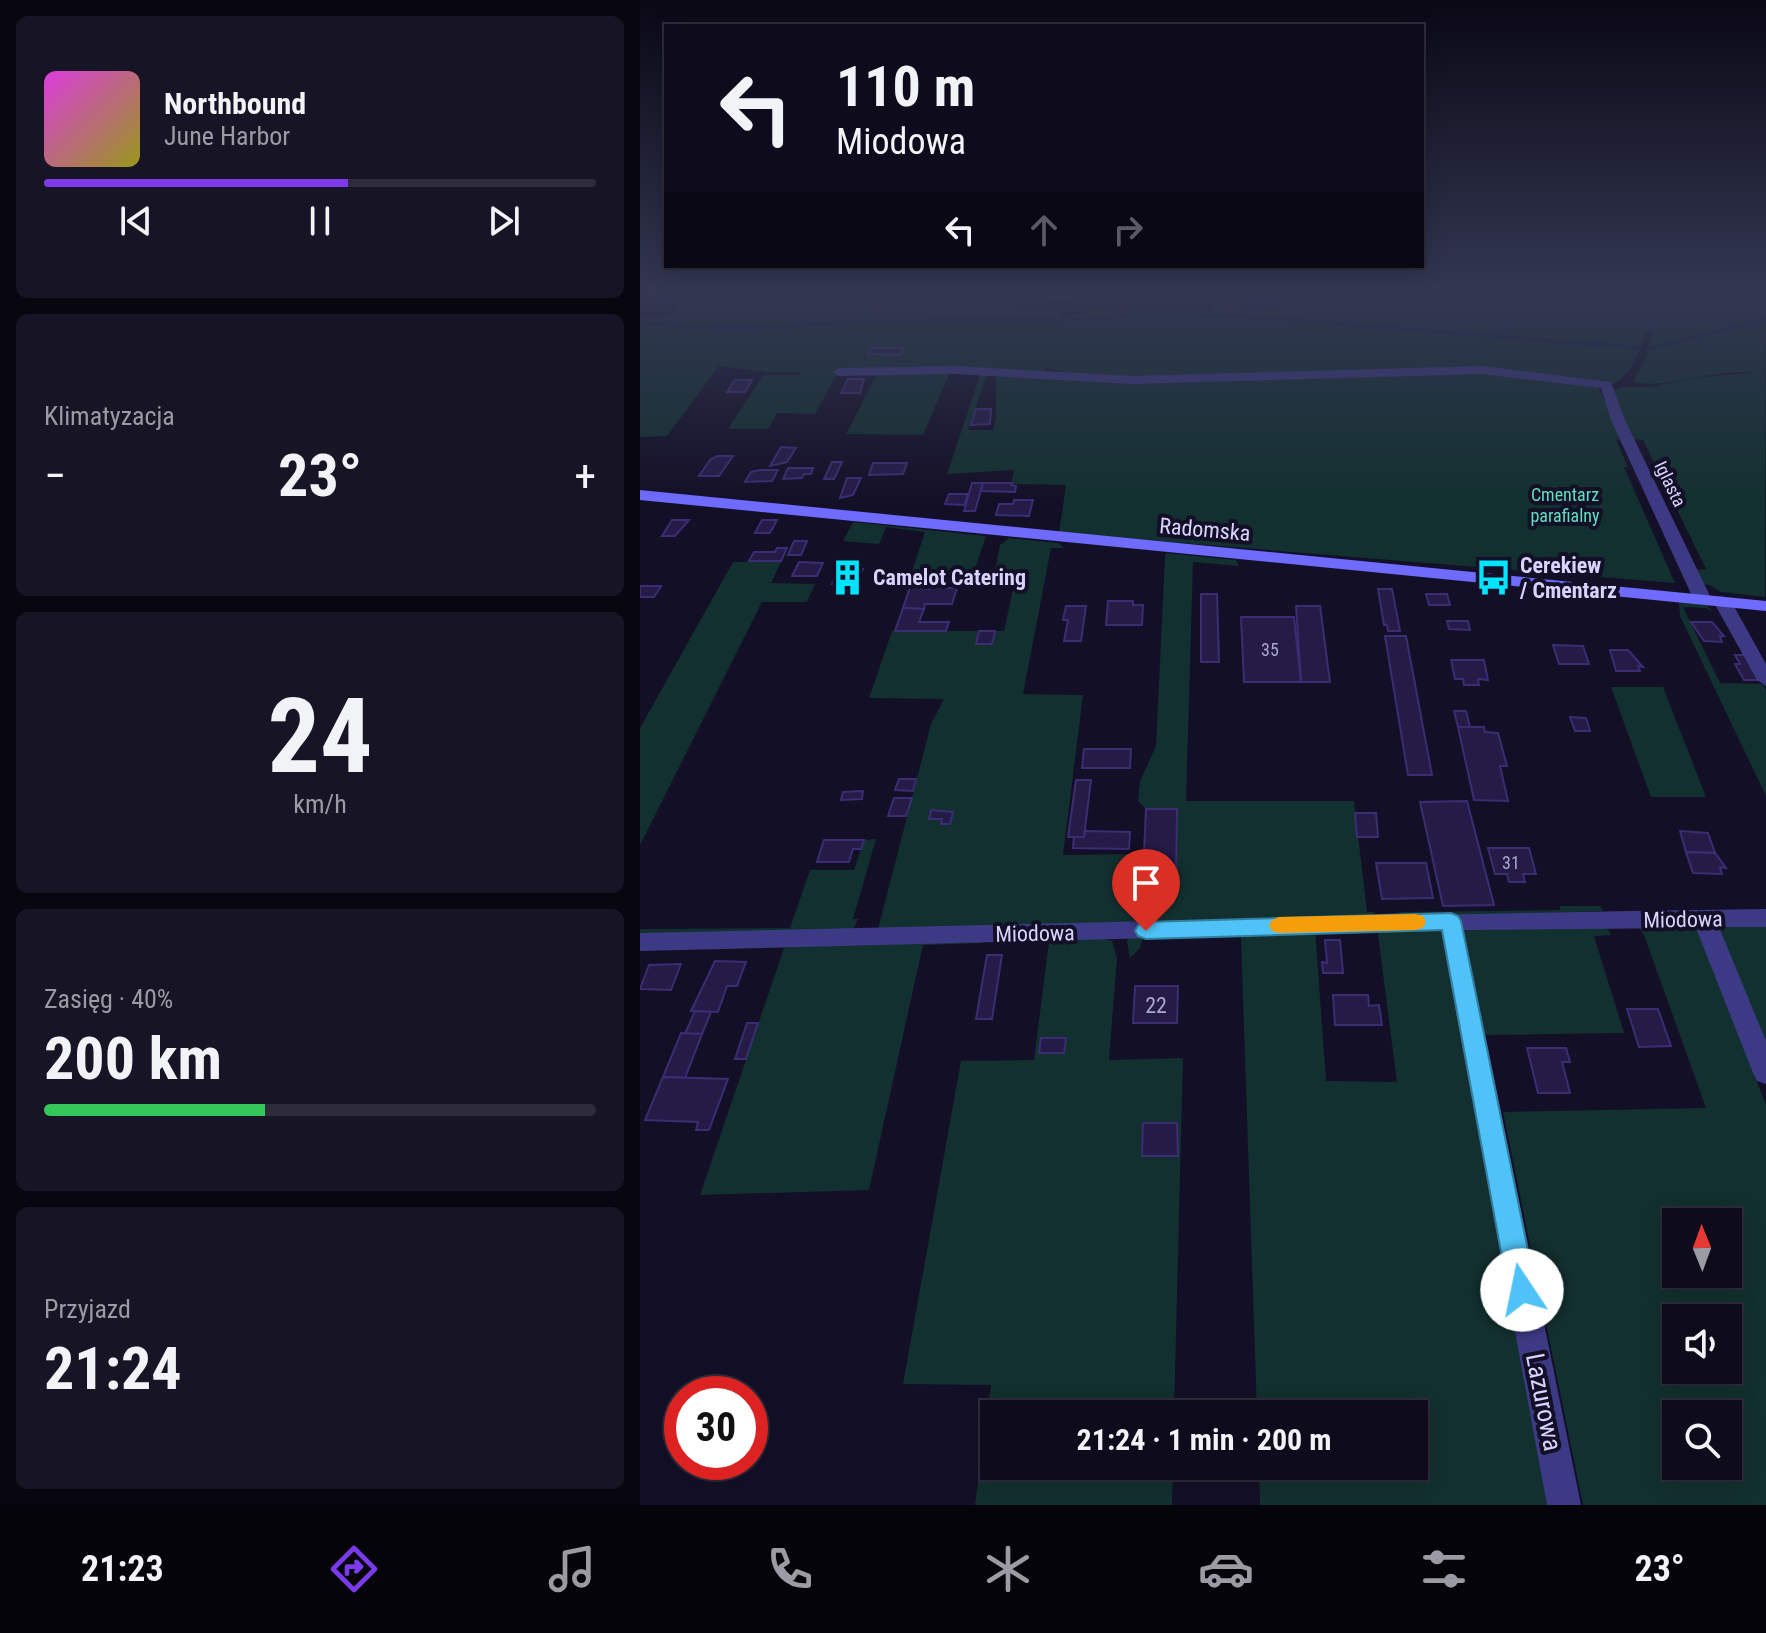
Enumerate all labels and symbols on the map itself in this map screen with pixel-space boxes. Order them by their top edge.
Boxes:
street label: Iglasta [1650,457,1690,510]
park label: Cmentarz parafialny [1530,484,1600,526]
street label: Radomska [1158,513,1251,546]
place label: Cerekiew / Cmentarz [1519,553,1617,603]
building icon: Camelot Catering [828,558,866,596]
bus stop icon: Cerekiew / Cmentarz [1475,559,1513,597]
place label: Camelot Catering [873,565,1026,590]
house number: 35 [1261,639,1279,660]
pin [1112,849,1180,931]
house number: 31 [1502,852,1520,873]
street label: Miodowa [1643,906,1723,933]
street label: Miodowa [995,920,1075,947]
house number: 22 [1145,993,1167,1018]
north arrow [1662,1208,1742,1288]
position arrow [1480,1248,1564,1332]
street label: Lazurowa [1520,1351,1568,1453]
speed limit sign: 30 [664,1376,768,1480]

